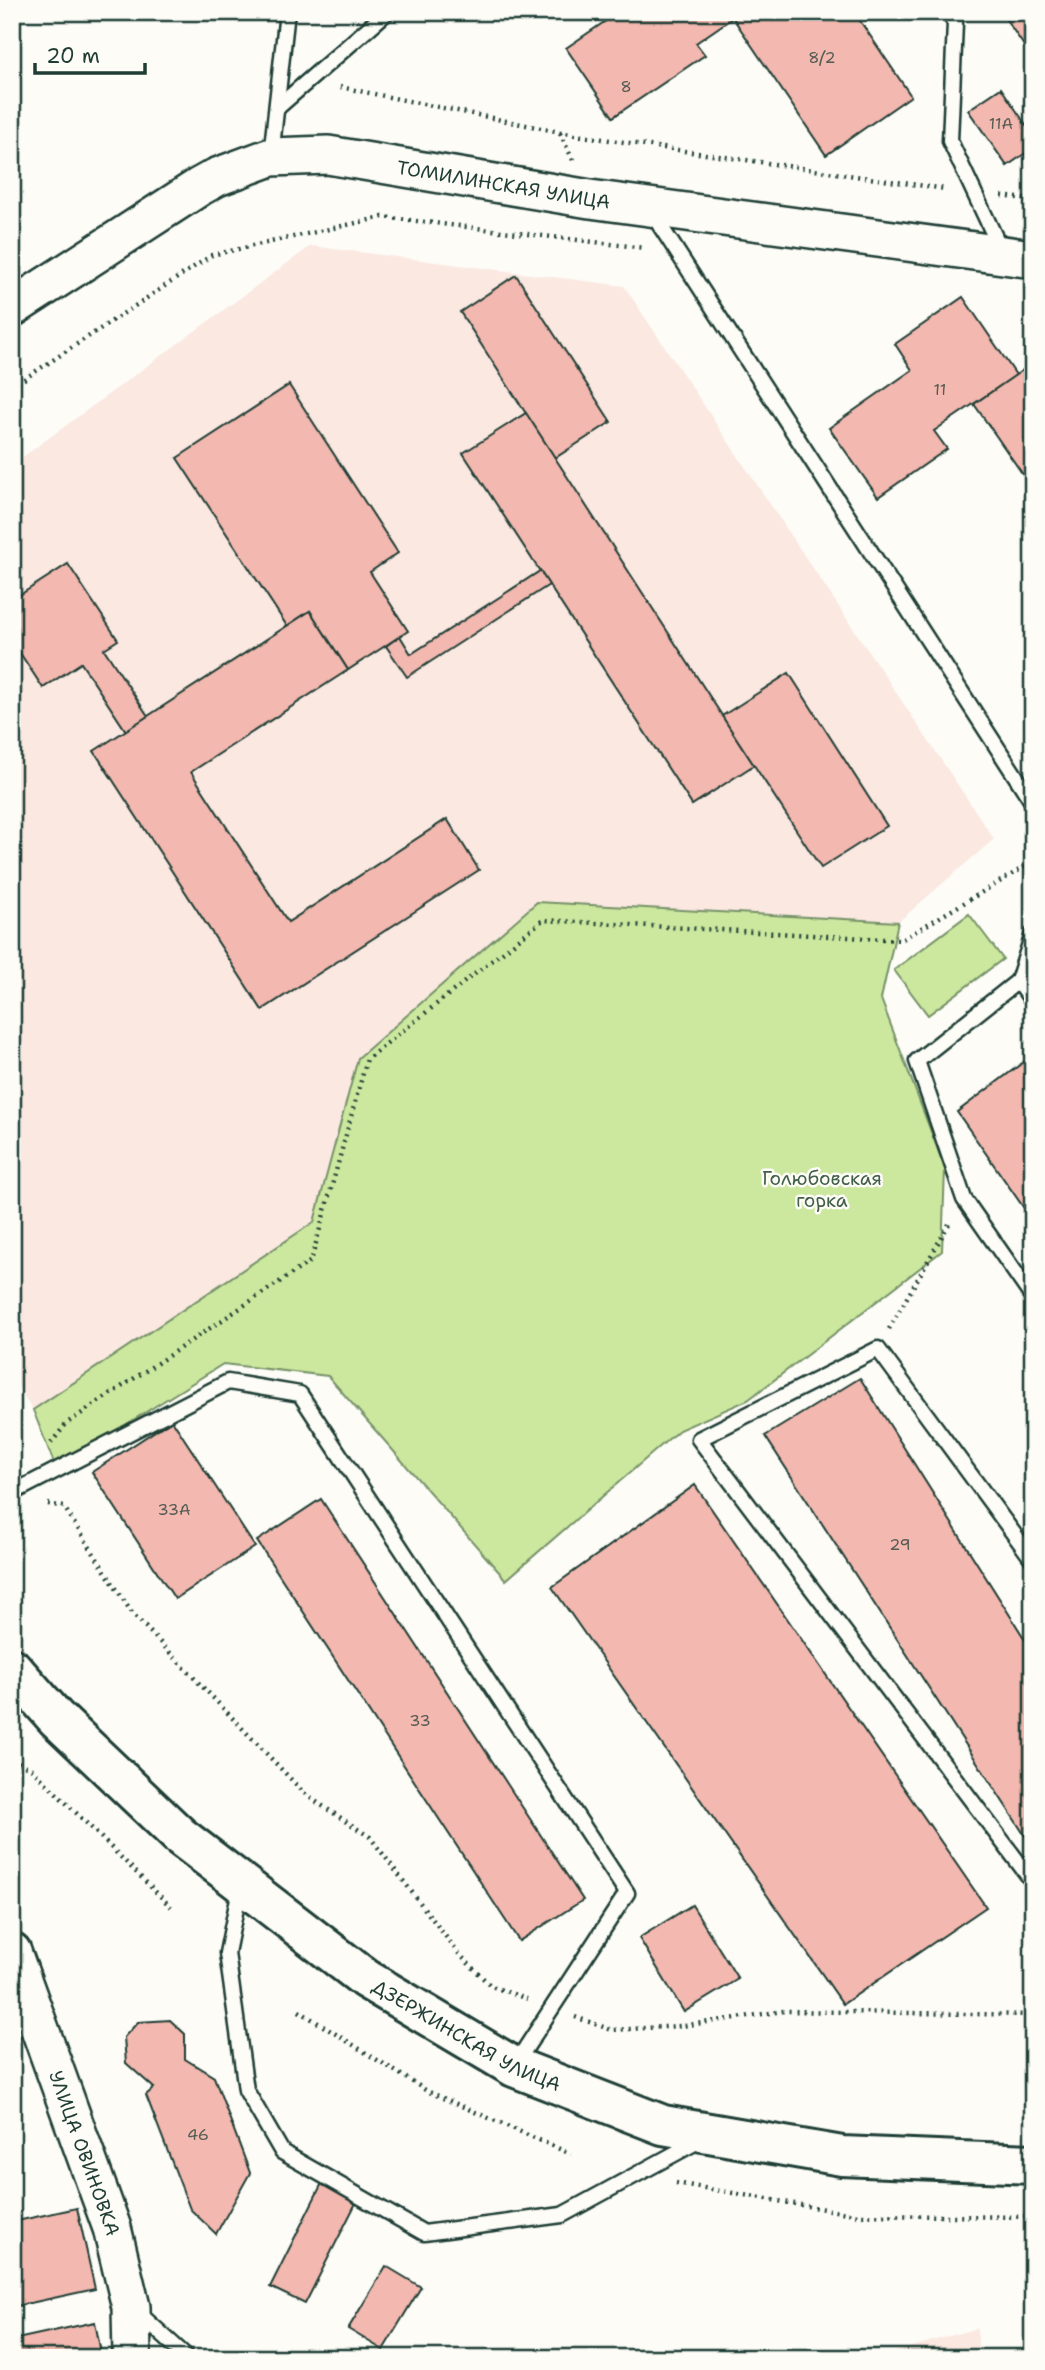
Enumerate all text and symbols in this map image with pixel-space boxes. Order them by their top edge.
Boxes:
scale bar [35,32,145,76]
text: 20 m [46,42,100,70]
house number: 8/2 [808,47,836,68]
house number: 8 [620,76,632,97]
house number: 11А [989,113,1013,134]
street label: ТОМИЛИНСКАЯ УЛИЦА [395,154,612,214]
house number: 11 [934,379,946,400]
park label: Голюбовская горка [762,1166,882,1213]
house number: 33А [157,1499,191,1520]
house number: 29 [889,1534,911,1555]
house number: 33 [409,1710,431,1731]
street label: ДЗЕРЖИНСКАЯ УЛИЦА [368,1973,565,2097]
street label: УЛИЦА ОВИНОВКА [44,2067,126,2238]
house number: 46 [187,2124,209,2145]

